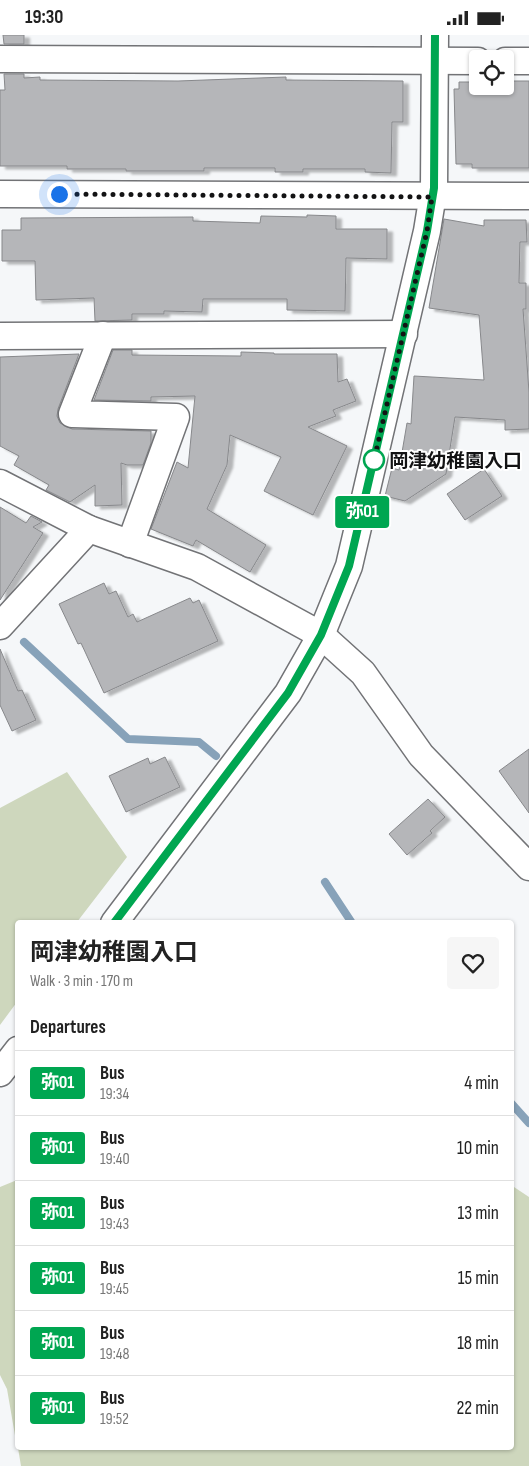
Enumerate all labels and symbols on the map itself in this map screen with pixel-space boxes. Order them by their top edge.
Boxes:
your location [47,182,72,207]
marker: 岡津幼稚園入口 [363,449,385,471]
place label: 岡津幼稚園入口 [389,450,522,473]
line badge: 弥01 [333,496,391,528]

